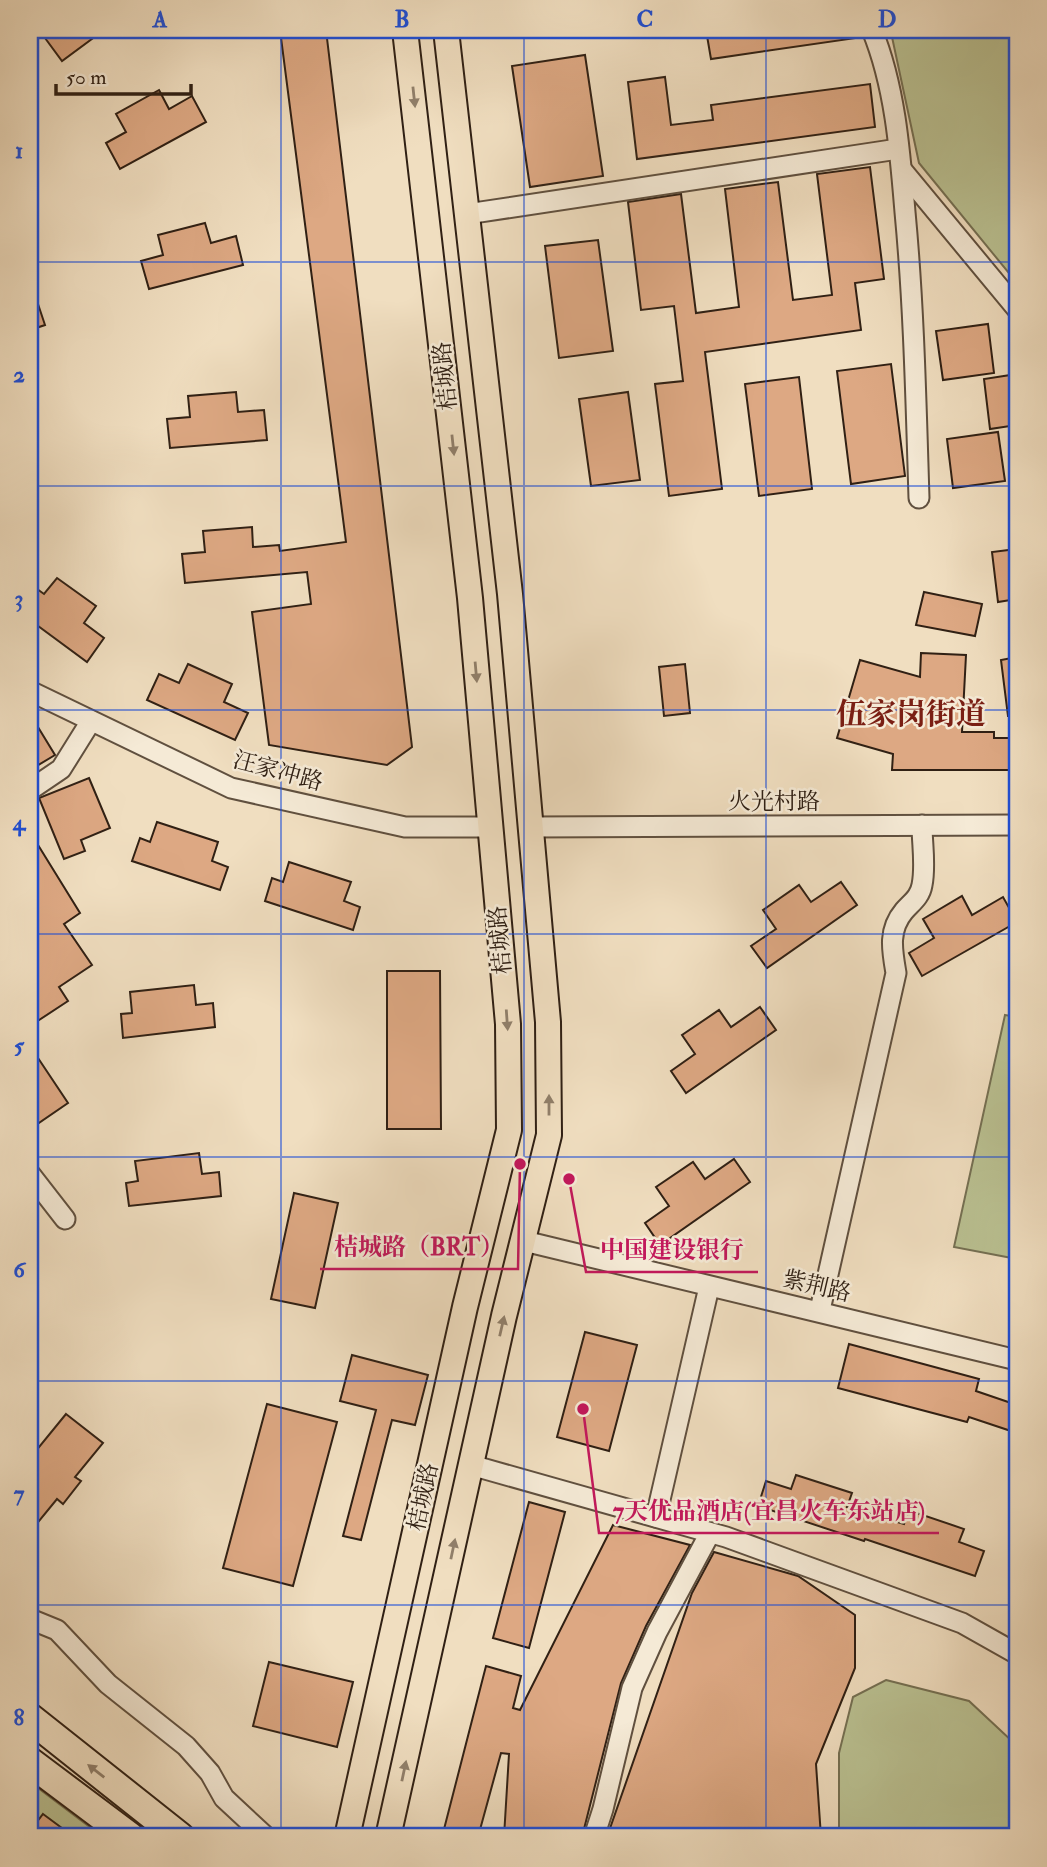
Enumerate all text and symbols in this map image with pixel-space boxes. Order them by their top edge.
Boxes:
text: A [152,5,168,34]
text: B [394,5,410,34]
text: C [637,5,653,34]
text: D [878,5,896,34]
scale bar [56,52,191,96]
text: 50 m [66,64,107,91]
one-way arrow [408,87,419,109]
text: 1 [15,136,23,165]
street label: 桔城路 [427,340,463,412]
text: 2 [13,360,25,389]
one-way arrow [447,434,458,456]
text: 3 [15,584,23,613]
one-way arrow [471,661,482,683]
district label: 伍家岗街道 [836,696,986,733]
street label: 汪家冲路 [230,745,326,797]
street label: 火光村路 [728,787,820,816]
text: 4 [12,808,27,837]
street label: 桔城路 [483,904,517,976]
one-way arrow [502,1009,513,1031]
text: 5 [14,1031,25,1060]
one-way arrow [543,1094,555,1116]
callout: 桔城路（BRT） [320,1224,518,1269]
callout: 中国建设银行 [586,1227,758,1272]
text: 桔城路（BRT） [334,1232,504,1263]
text: 中国建设银行 [600,1235,744,1266]
text: 6 [13,1255,27,1284]
street label: 紫荆路 [780,1264,854,1308]
one-way arrow [496,1315,507,1337]
street label: 桔城路 [402,1460,444,1534]
text: 7 [14,1479,25,1508]
callout: 7天优品酒店(宜昌火车东站店) [599,1488,939,1533]
text: 7天优品酒店(宜昌火车东站店) [613,1496,925,1527]
one-way arrow [448,1538,459,1560]
text: 8 [14,1703,25,1732]
one-way arrow [399,1760,410,1782]
one-way arrow [87,1764,105,1778]

